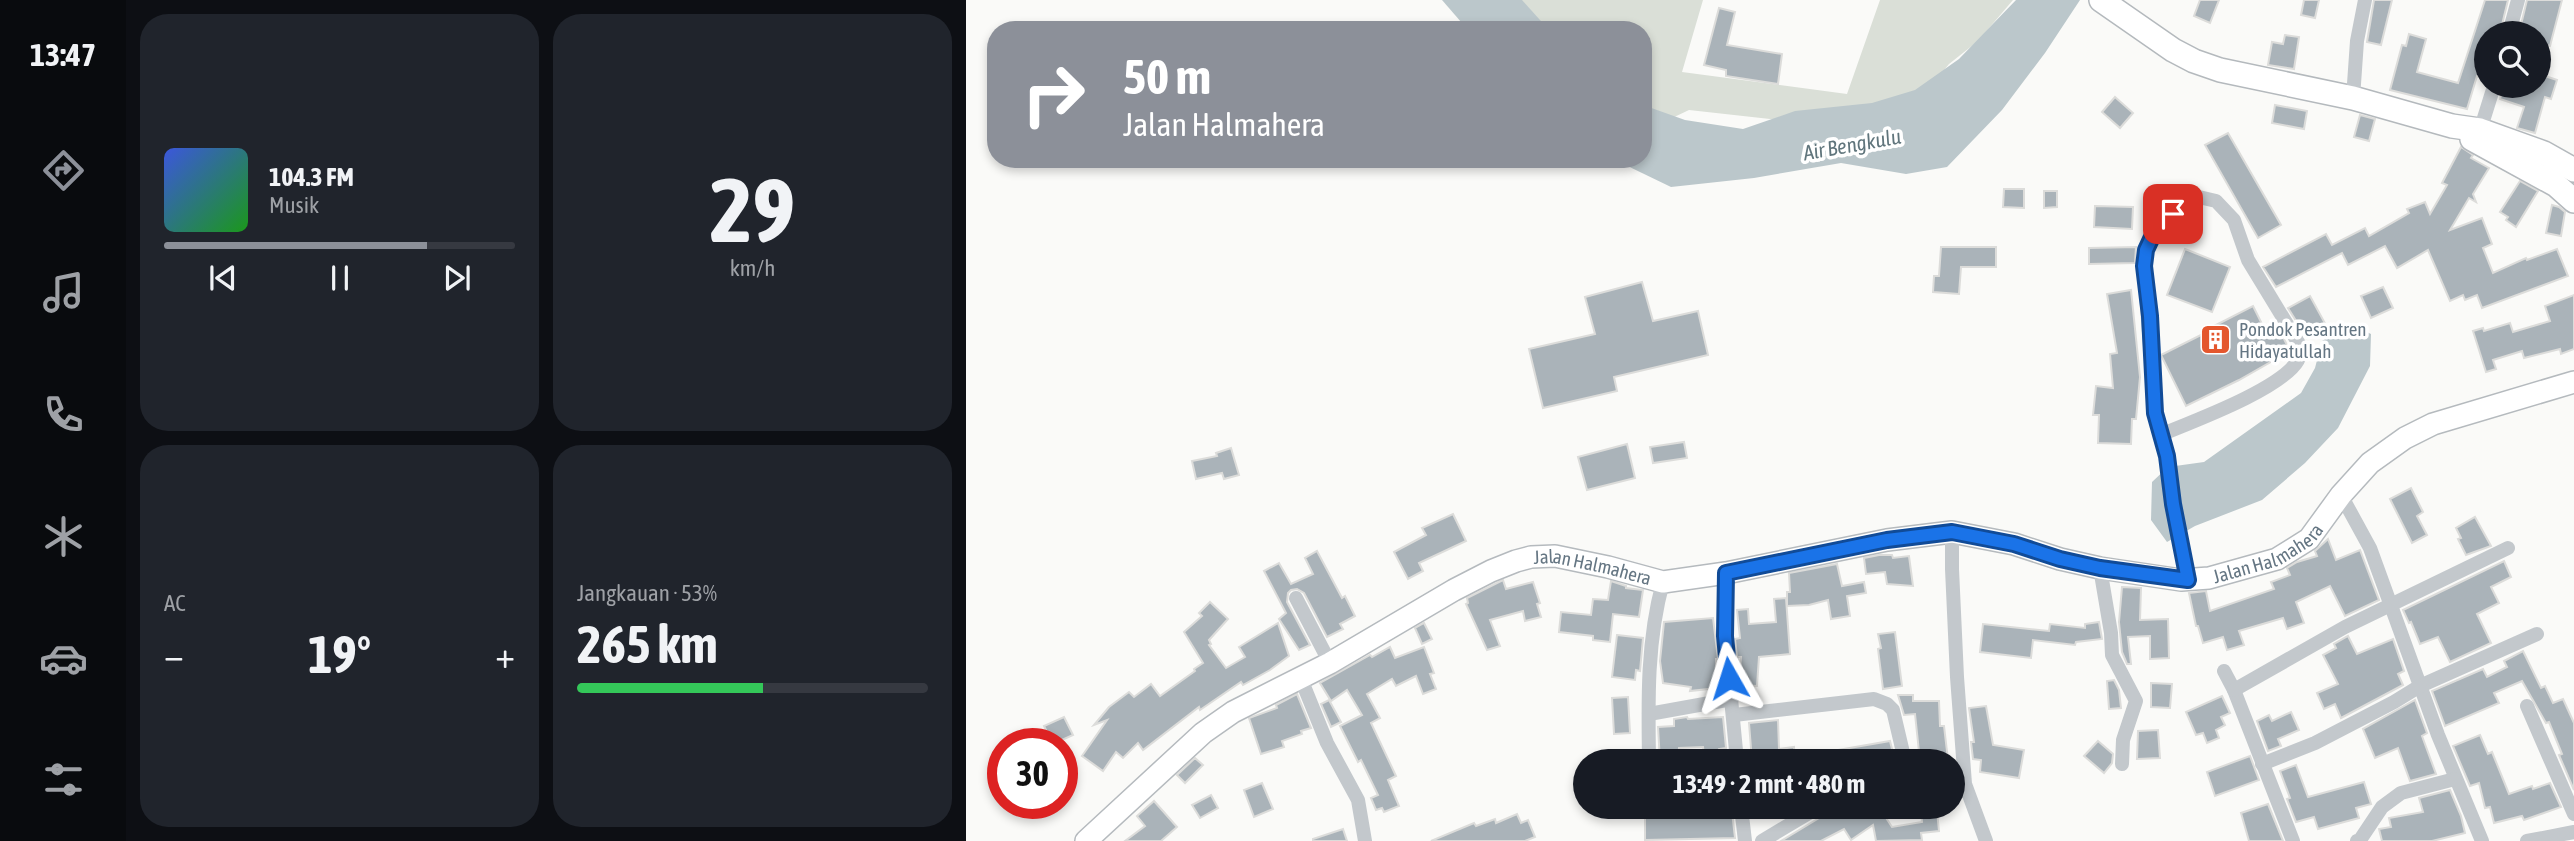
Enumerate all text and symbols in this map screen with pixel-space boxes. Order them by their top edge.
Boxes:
map controls [2474,21,2551,98]
button: search [2474,21,2551,98]
text: 13:47 [30,36,96,73]
text: 50 m [1123,48,1211,104]
icon: right [1008,49,1099,140]
text: Jalan Halmahera [1123,106,1325,143]
water label: Air Bengkulu [1800,124,1903,165]
icon: directions [39,146,88,195]
text: 29 [710,157,795,261]
text: 104.3 FM [269,162,354,192]
pin [2143,184,2203,244]
text: Musik [269,192,319,218]
icon: arrive [2154,195,2192,233]
text: km/h [730,255,775,281]
icon: previous [204,259,242,297]
icon: pause [321,259,359,297]
icon: next [438,259,476,297]
icon: music [39,268,88,317]
place label: Pondok Pesantren Hidayatullah [2239,318,2367,362]
building icon: Pondok Pesantren Hidayatullah [2199,323,2233,357]
icon: phone [39,390,88,439]
icon: climate [39,512,88,561]
street label: Jalan Halmahera [2210,520,2327,587]
street label: Jalan Halmahera [1533,545,1654,589]
text: Jangkauan · 53% [577,580,717,606]
text: AC [164,590,186,616]
text: 265 km [577,614,718,674]
text: 19° [308,624,371,684]
text: − [164,633,184,676]
text: + [495,633,515,676]
icon: car [39,634,88,683]
position arrow [1692,641,1766,715]
speed limit sign: 30 [987,728,1078,819]
icon: filters [39,755,88,804]
text: 13:49 · 2 mnt · 480 m [1673,769,1865,799]

